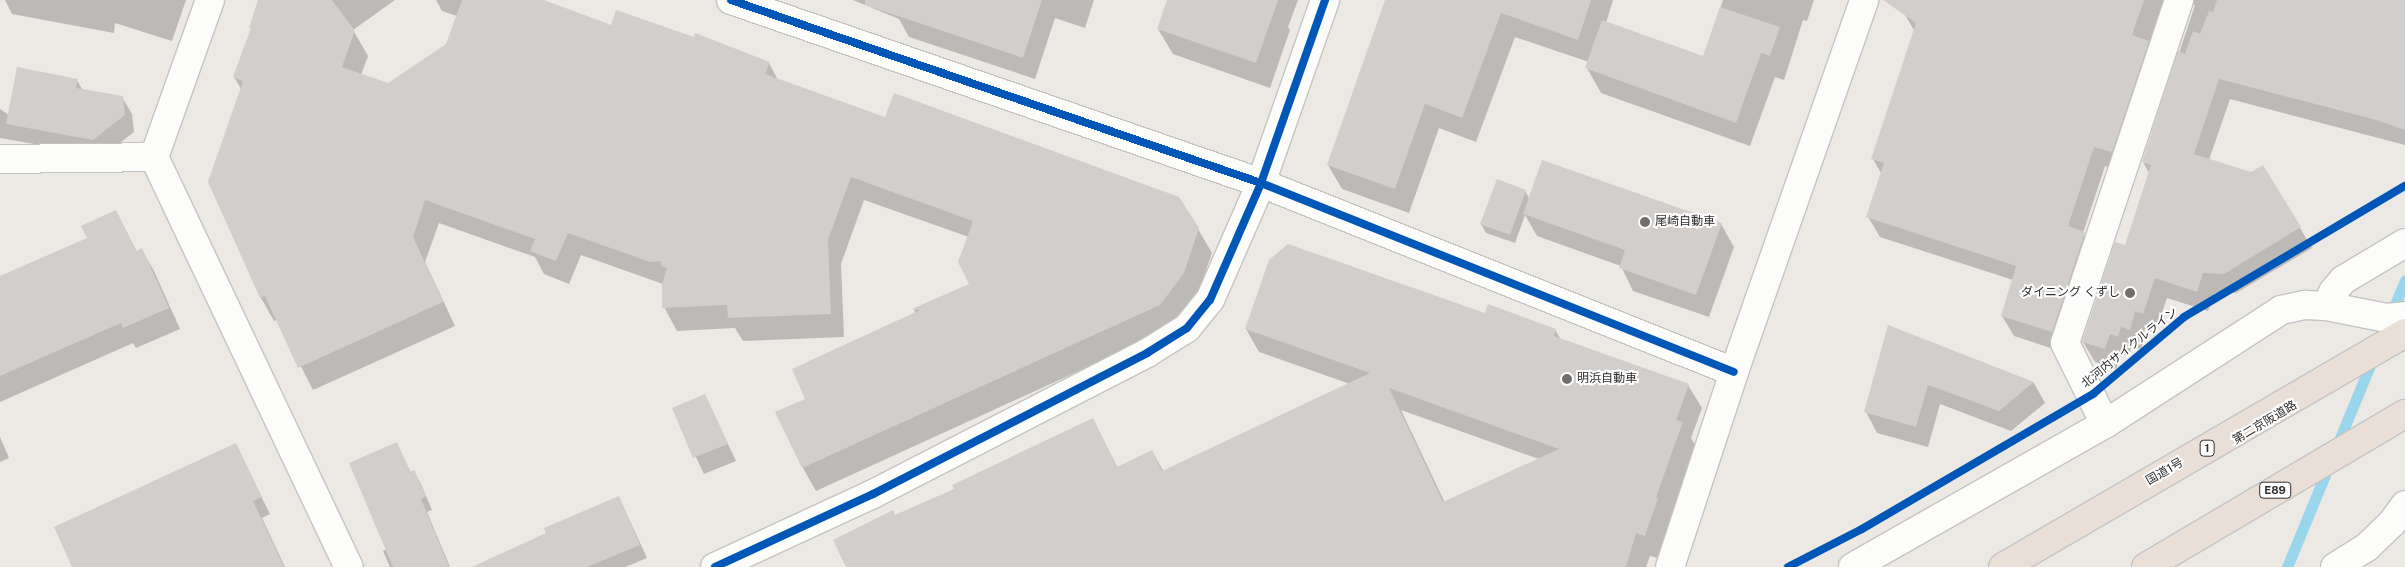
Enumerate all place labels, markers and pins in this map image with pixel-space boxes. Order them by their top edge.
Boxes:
place label: 尾崎自動車 [1655,215,1715,229]
marker: 尾崎自動車 [1639,216,1651,228]
place label: ダイニング くずし [2021,286,2120,300]
marker: ダイニング くずし [2124,287,2136,299]
place label: 明浜自動車 [1577,372,1637,386]
marker: 明浜自動車 [1561,373,1573,385]

